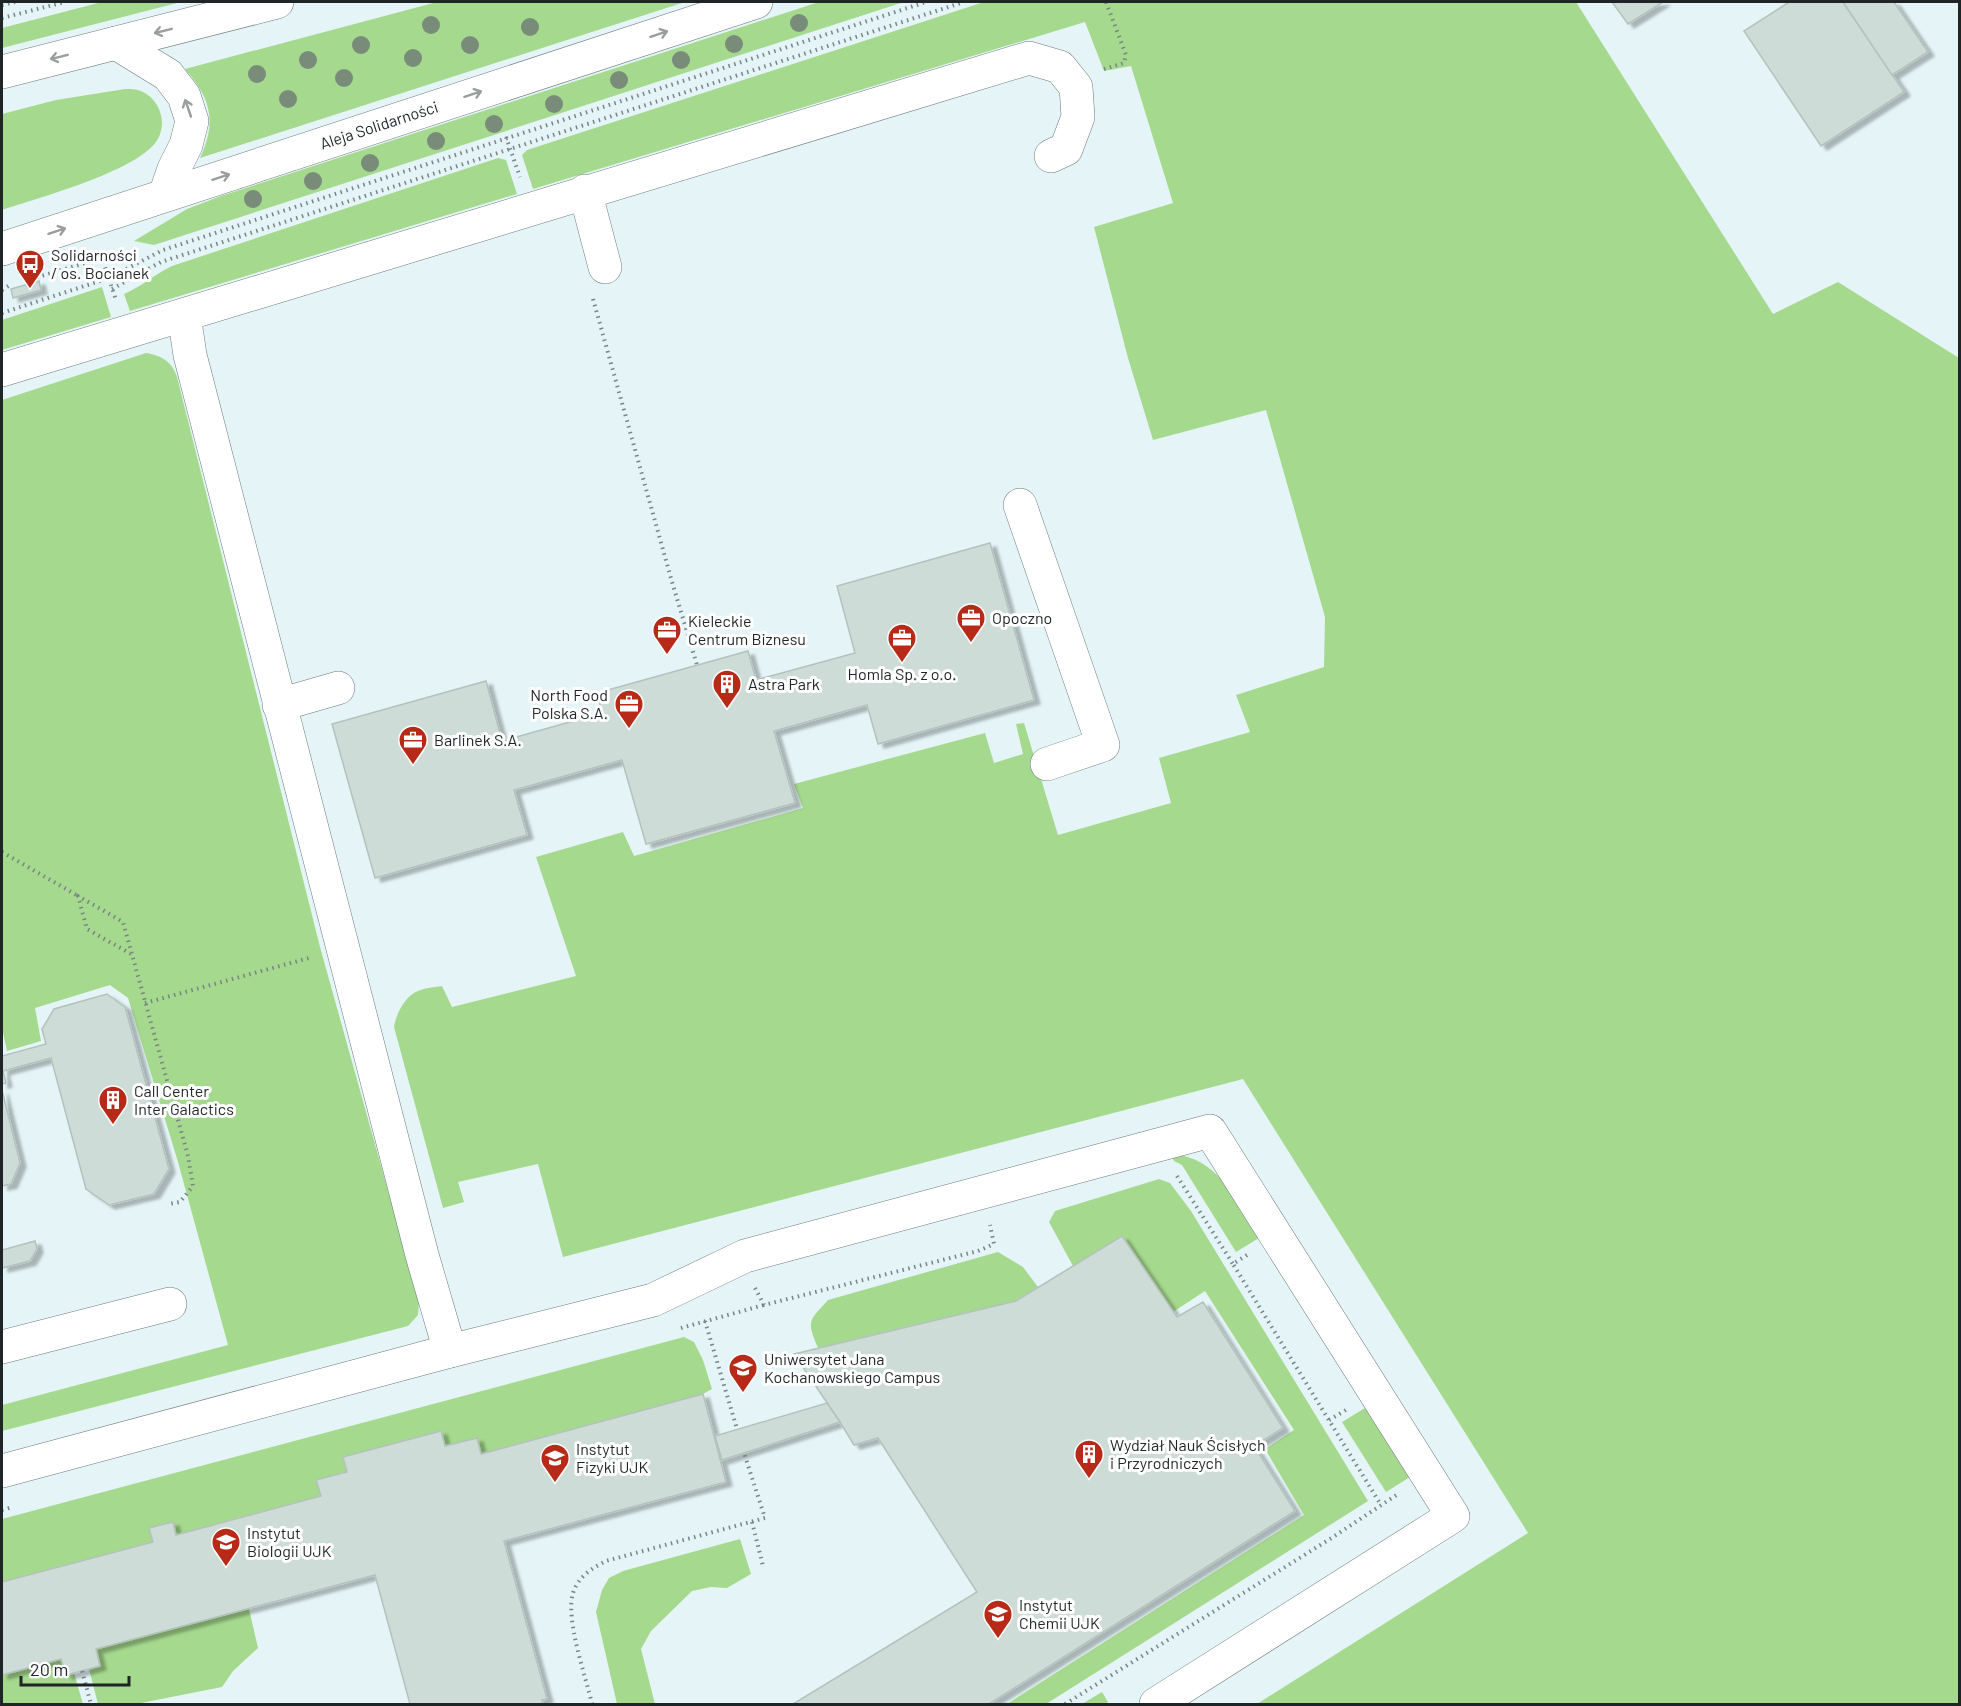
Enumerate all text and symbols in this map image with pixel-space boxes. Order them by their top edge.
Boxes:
one-way arrow [154,25,173,37]
one-way arrow [649,27,667,38]
one-way arrow [50,52,69,63]
one-way arrow [463,88,482,99]
street label: Aleja Solidarności [317,96,440,153]
one-way arrow [182,99,193,118]
one-way arrow [211,171,230,182]
one-way arrow [47,225,66,236]
place label: Solidarności / os. Bocianek [51,245,149,282]
bus stop icon: Solidarności / os. Bocianek [14,248,46,290]
office icon: Opoczno [955,602,987,644]
place label: Opoczno [992,608,1052,627]
place label: Kieleckie Centrum Biznesu [688,611,806,648]
office icon: Kieleckie Centrum Biznesu [651,614,683,656]
office icon: Homla Sp. z o.o. [886,622,918,664]
place label: Homla Sp. z o.o. [848,664,957,683]
building icon: Astra Park [711,668,743,710]
place label: Astra Park [748,674,820,693]
place label: North Food Polska S.A. [530,685,608,722]
office icon: North Food Polska S.A. [613,688,645,730]
office icon: Barlinek S.A. [397,724,429,766]
place label: Barlinek S.A. [434,730,522,749]
place label: Call Center Inter Galactics [134,1081,234,1118]
building icon: Call Center Inter Galactics [97,1084,129,1126]
place label: Uniwersytet Jana Kochanowskiego Campus [764,1349,940,1386]
school or university icon: Uniwersytet Jana Kochanowskiego Campus [727,1352,759,1394]
place label: Wydział Nauk Ścisłych i Przyrodniczych [1110,1435,1266,1472]
building icon: Wydział Nauk Ścisłych i Przyrodniczych [1073,1438,1105,1480]
place label: Instytut Fizyki UJK [576,1439,649,1476]
school or university icon: Instytut Fizyki UJK [539,1442,571,1484]
place label: Instytut Biologii UJK [247,1523,332,1560]
school or university icon: Instytut Biologii UJK [210,1526,242,1568]
place label: Instytut Chemii UJK [1019,1595,1100,1632]
school or university icon: Instytut Chemii UJK [982,1598,1014,1640]
scale bar [21,1649,129,1687]
text: 20 m [30,1658,68,1680]

